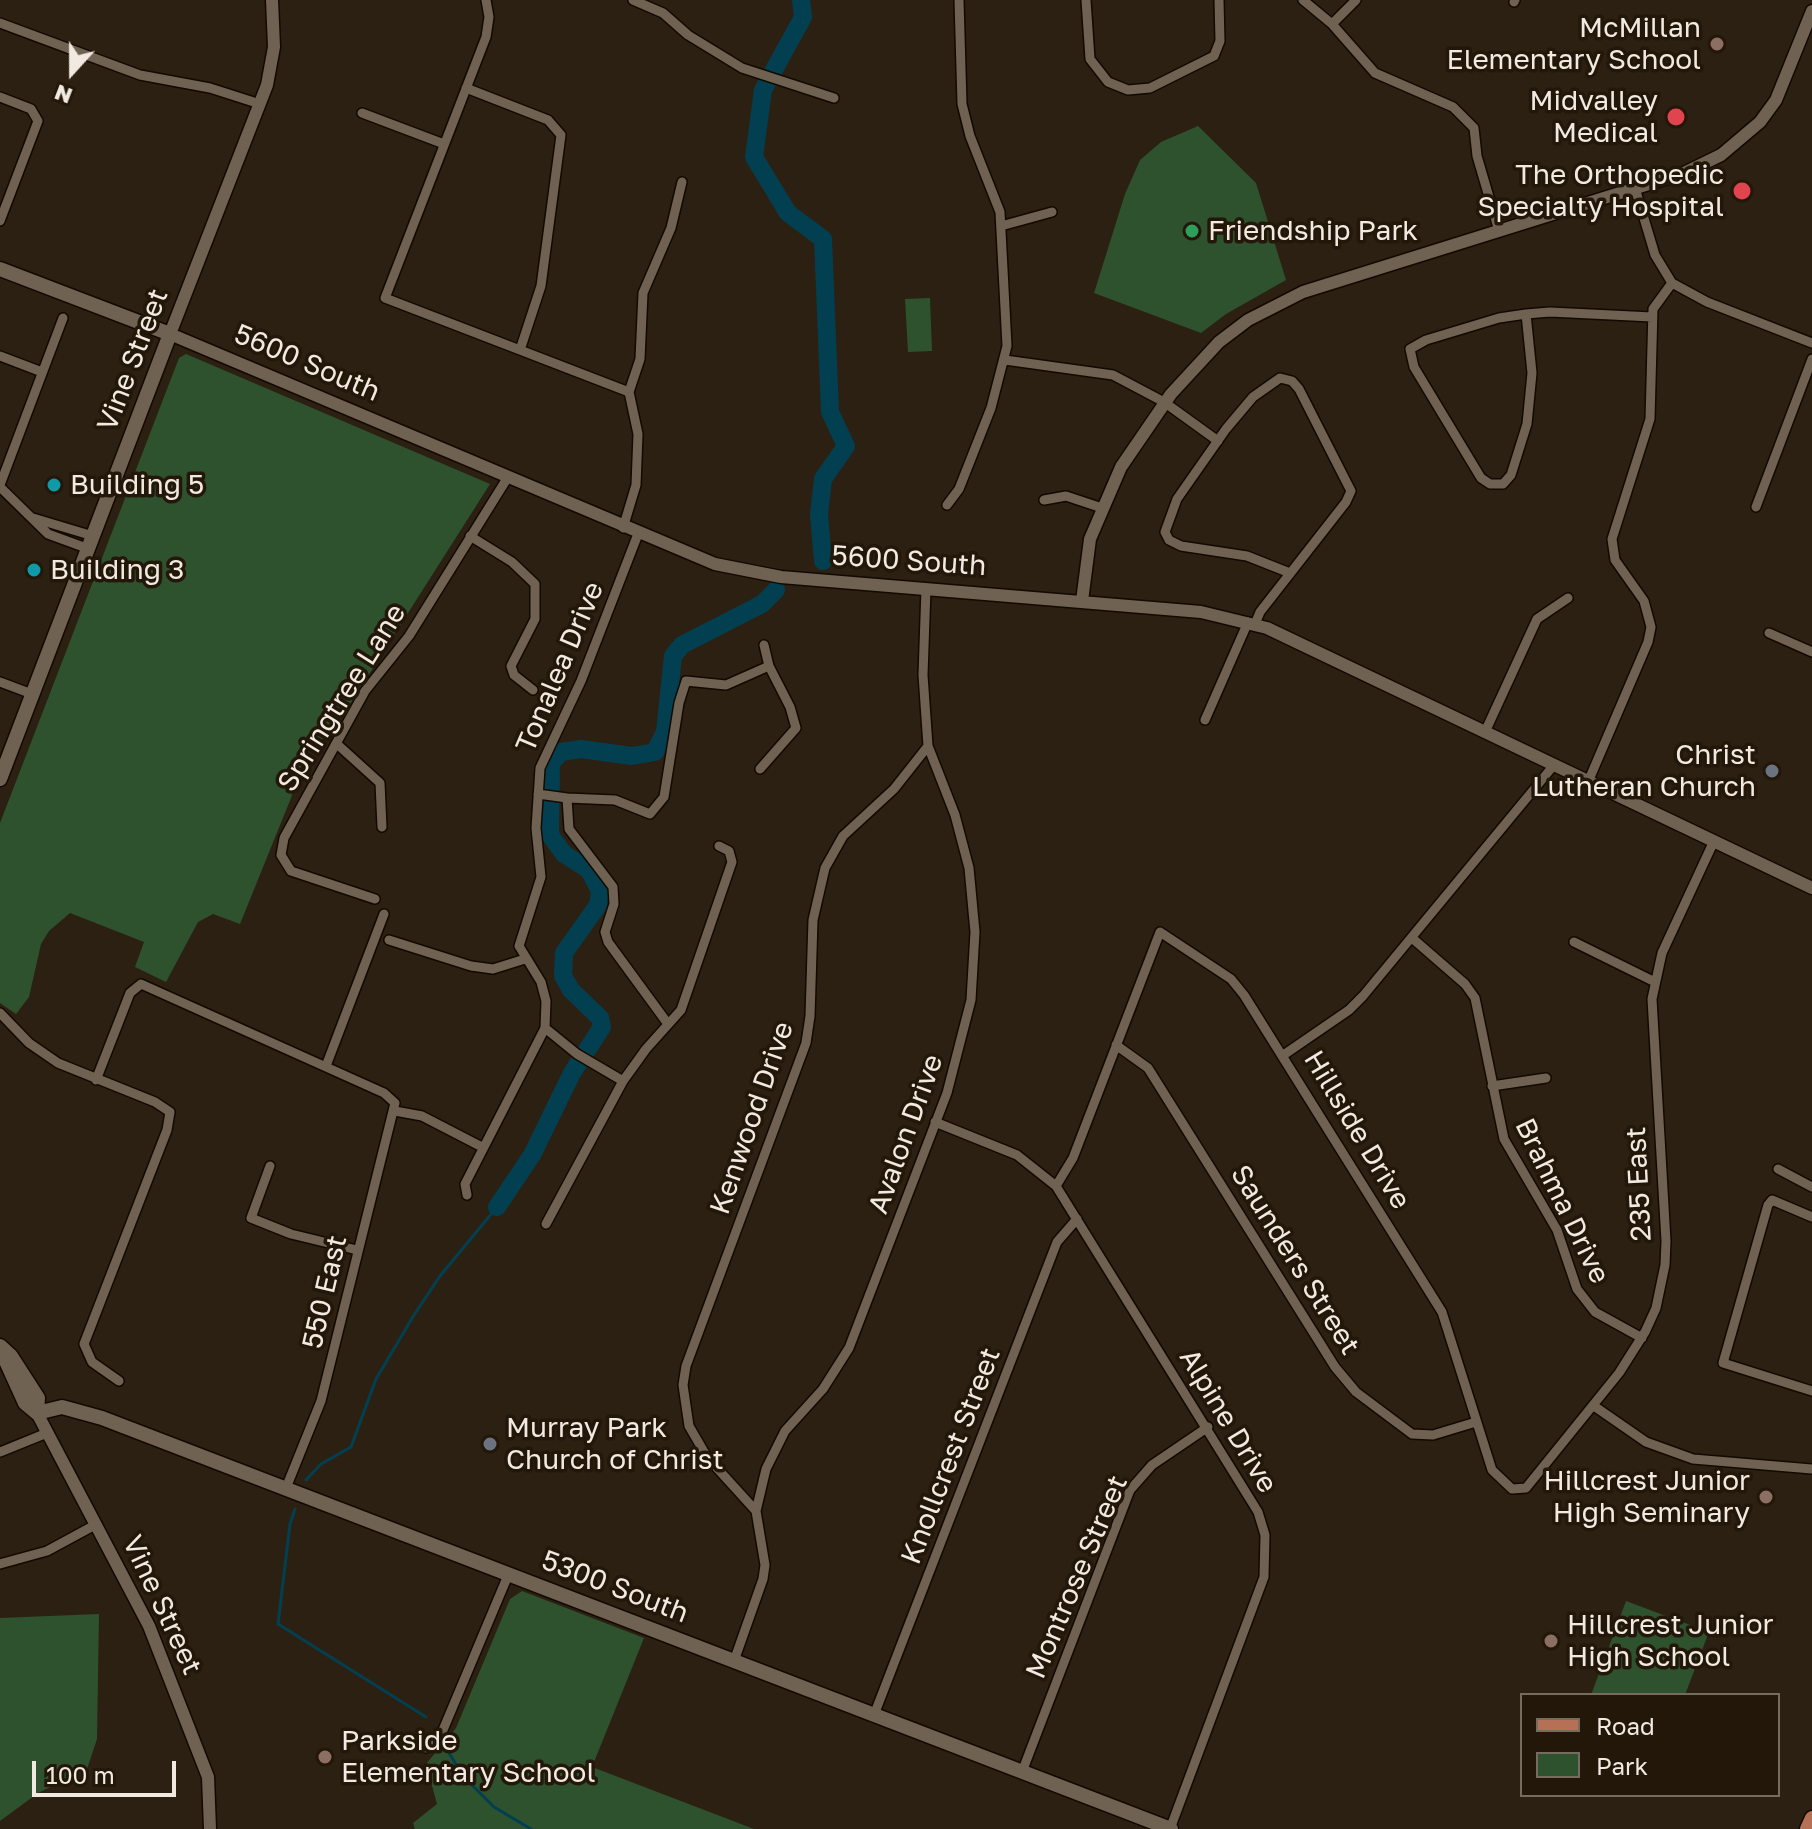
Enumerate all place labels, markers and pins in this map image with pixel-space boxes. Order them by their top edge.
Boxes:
place label: McMillan Elementary School [1447,11,1701,77]
marker: McMillan Elementary School [1708,35,1726,53]
place label: Midvalley Medical [1530,84,1658,150]
marker: Midvalley Medical [1665,106,1687,128]
place label: The Orthopedic Specialty Hospital [1478,158,1724,224]
marker: The Orthopedic Specialty Hospital [1731,180,1753,202]
place label: Friendship Park [1208,214,1418,248]
marker: Friendship Park [1183,222,1201,240]
place label: Building 5 [70,468,204,502]
marker: Building 5 [45,476,63,494]
place label: Building 3 [50,553,184,587]
marker: Building 3 [25,561,43,579]
place label: Christ Lutheran Church [1532,738,1756,804]
marker: Christ Lutheran Church [1763,762,1781,780]
place label: Murray Park Church of Christ [506,1411,724,1477]
marker: Murray Park Church of Christ [481,1435,499,1453]
place label: Hillcrest Junior High Seminary [1543,1464,1750,1530]
marker: Hillcrest Junior High Seminary [1757,1488,1775,1506]
place label: Hillcrest Junior High School [1567,1608,1774,1674]
marker: Hillcrest Junior High School [1542,1632,1560,1650]
place label: Parkside Elementary School [341,1724,595,1790]
marker: Parkside Elementary School [316,1748,334,1766]

